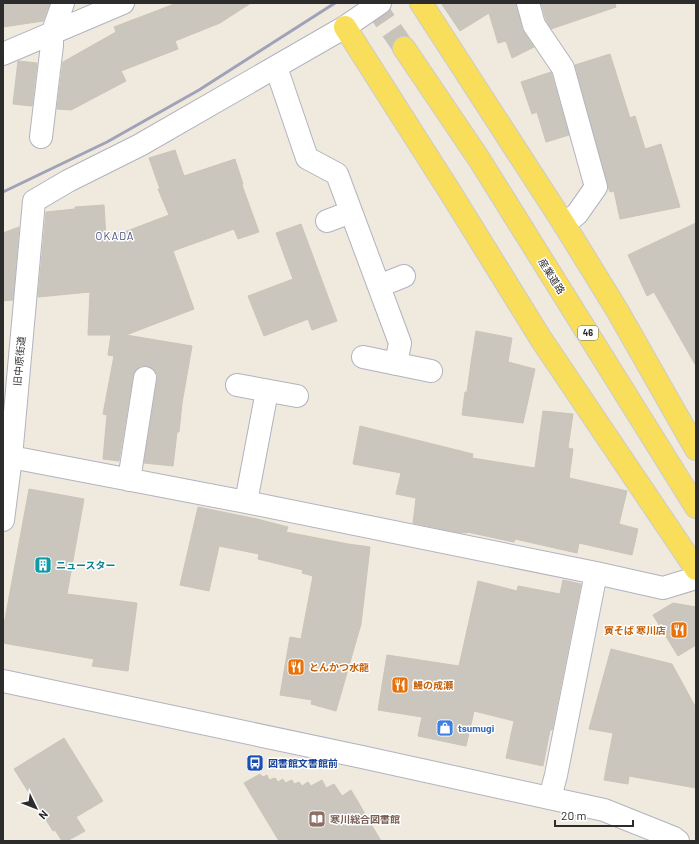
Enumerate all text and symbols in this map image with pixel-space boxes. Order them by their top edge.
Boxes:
district label: OKADA [96,229,134,242]
street label: 産業道路 [536,256,568,296]
road number: 46 [578,326,598,340]
street label: 旧中原街道 [11,336,27,386]
building icon: ニュースター [33,555,53,575]
place label: ニュースター [56,559,116,571]
restaurant icon: 寅そば 寒川店 [669,620,689,640]
place label: 寅そば 寒川店 [604,624,666,636]
restaurant icon: とんかつ水龍 [286,657,306,677]
place label: とんかつ水龍 [309,661,369,673]
restaurant icon: 鰻の成瀬 [390,675,410,695]
place label: 鰻の成瀬 [413,679,454,691]
shop icon: tsumugi [435,718,455,738]
place label: tsumugi [458,722,495,734]
bus stop icon: 図書館文書館前 [245,753,265,773]
place label: 図書館文書館前 [268,757,338,769]
north arrow [16,788,56,828]
scale bar [555,802,633,828]
text: N [36,808,51,822]
text: 20 m [561,808,587,822]
library icon: 寒川総合図書館 [307,809,327,829]
place label: 寒川総合図書館 [330,813,400,825]

